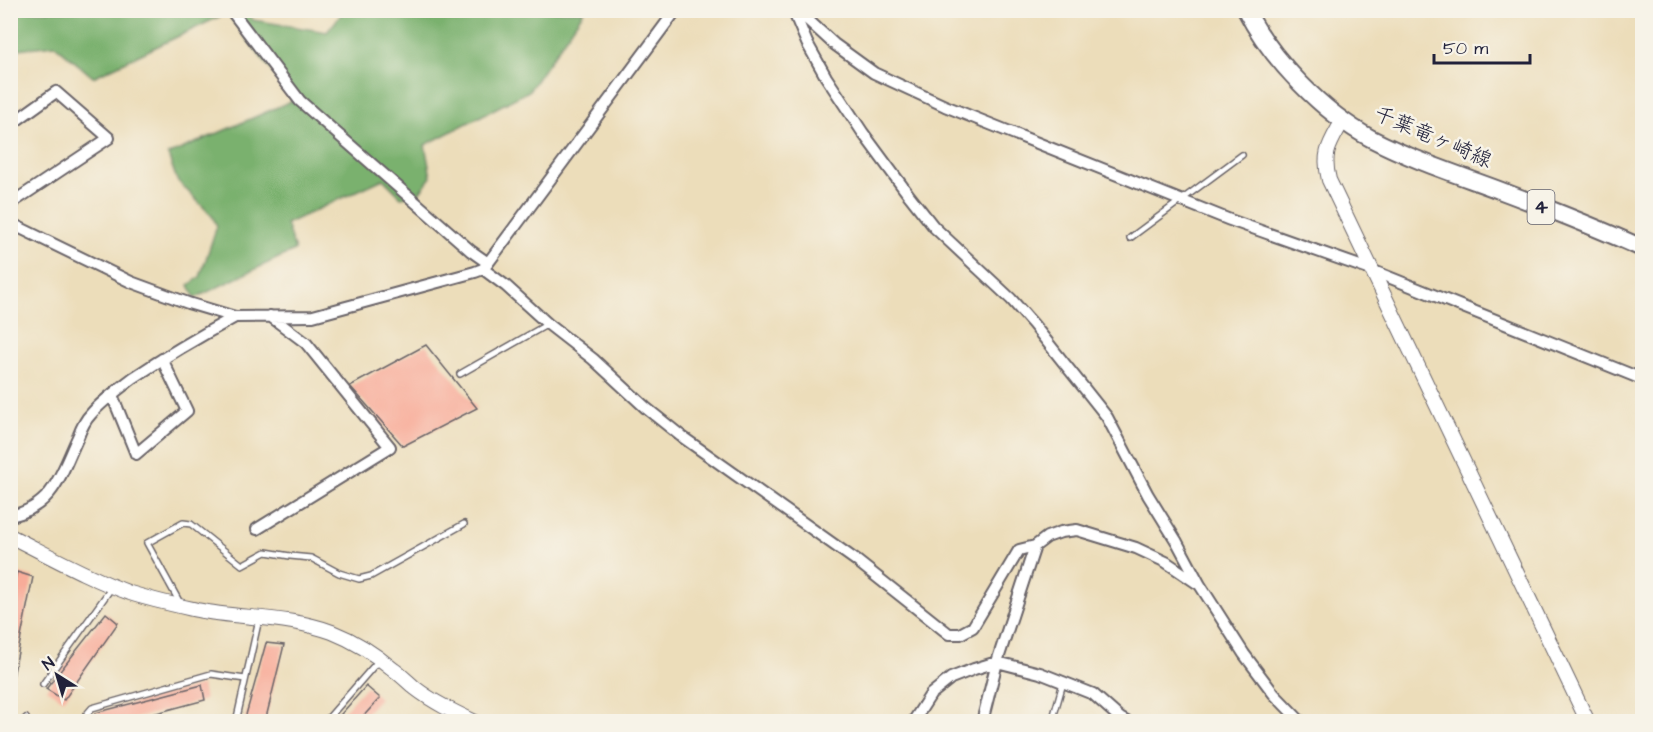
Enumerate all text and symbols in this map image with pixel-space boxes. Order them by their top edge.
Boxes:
scale bar [1434,27,1530,65]
text: 50 m [1443,36,1488,61]
street label: 千葉竜ヶ崎線 [1369,99,1497,175]
road number: 4 [1528,190,1554,224]
north arrow [27,645,87,705]
text: N [38,652,59,676]

